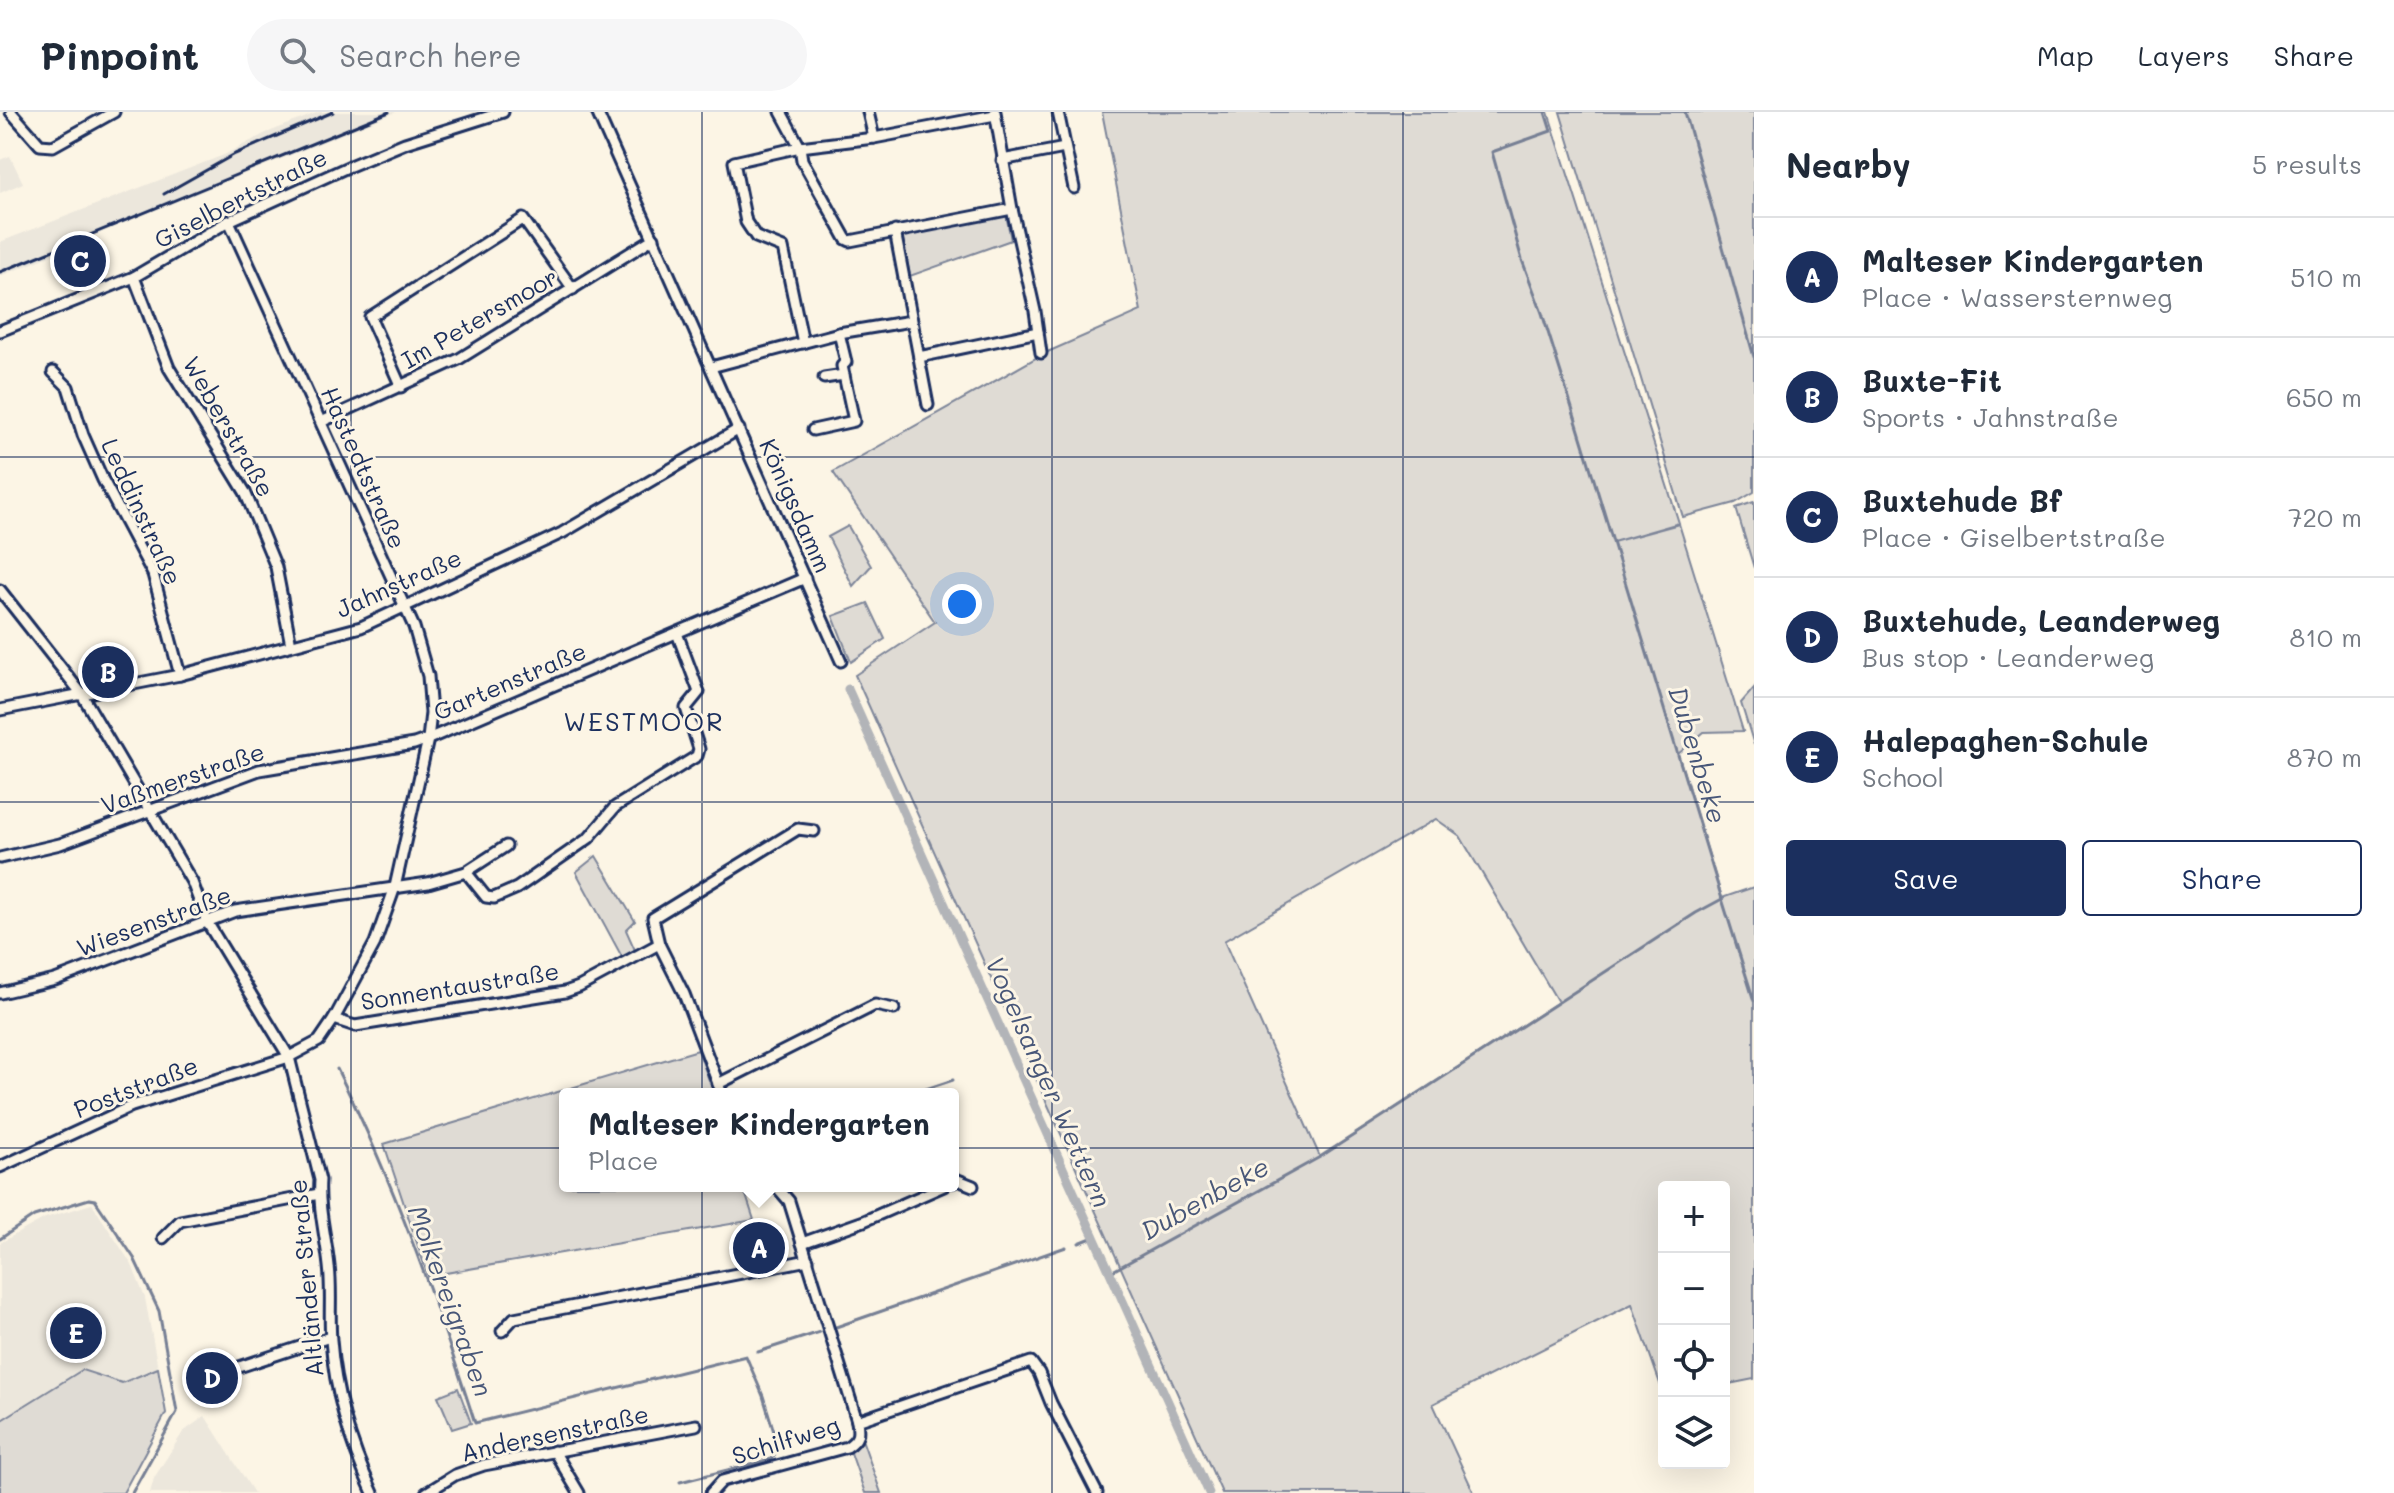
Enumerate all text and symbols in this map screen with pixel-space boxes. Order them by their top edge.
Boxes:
search box [247,19,807,91]
text: Pinpoint [40,30,199,80]
icon: search [275,33,319,77]
text: Search here [339,35,522,75]
text: Map [2037,37,2094,73]
text: Layers [2138,37,2230,73]
text: Share [2274,37,2354,73]
street label: Giselbertstraße [149,141,332,255]
text: Nearby [1786,142,1911,187]
text: 5 results [2252,147,2362,181]
pin: C [54,231,106,291]
text: Malteser Kindergarten [1862,240,2203,280]
street label: Im Petersmoor [395,260,563,375]
text: A [1803,260,1821,294]
text: 510 m [2290,260,2362,294]
text: Place · Wassersternweg [1862,280,2172,314]
street label: Weberstraße [177,350,282,502]
text: Buxte-Fit [1862,360,2002,400]
text: B [1803,380,1821,414]
text: 650 m [2286,380,2362,414]
street label: Hastedtstraße [315,382,414,553]
text: Sports · Jahnstraße [1862,400,2119,434]
street label: Leddinstraße [95,433,190,589]
street label: Königsdamm [753,434,840,577]
text: Buxtehude Bf [1862,480,2062,520]
text: C [1802,500,1822,534]
text: 720 m [2288,500,2362,534]
text: Place · Giselbertstraße [1862,520,2166,554]
street label: Jahnstraße [331,541,466,624]
your location [942,584,982,624]
text: Buxtehude, Leanderweg [1862,600,2220,640]
text: D [1803,620,1821,654]
text: 810 m [2290,620,2362,654]
street label: Gartenstraße [428,635,590,727]
text: Bus stop · Leanderweg [1862,640,2154,674]
pin: B [82,642,134,702]
water label: Dubenbeke [1661,682,1735,827]
district label: WESTMOOR [563,704,725,738]
text: Halepaghen-Schule [1862,720,2148,760]
street label: Vaßmerstraße [97,735,268,820]
text: E [1804,740,1820,774]
text: 870 m [2287,740,2362,774]
text: School [1862,760,1944,794]
button: Save [1786,840,2066,916]
button: Share [2082,840,2362,916]
street label: Wiesenstraße [72,878,235,963]
water label: Vogelsanger Wettern [978,951,1120,1213]
street label: Sonnentaustraße [358,955,561,1017]
street label: Poststraße [69,1049,202,1124]
popup [559,1088,959,1192]
text: Malteser Kindergarten [588,1103,930,1143]
text: Place [588,1143,658,1177]
water label: Dubenbeke [1134,1149,1275,1247]
street label: Altländer Straße [281,1178,330,1378]
map controls [1658,1181,1730,1469]
button: + [1658,1181,1730,1253]
water label: Molkereigraben [401,1200,501,1401]
pin: A [733,1218,785,1278]
button: − [1658,1253,1730,1325]
pin: E [50,1303,102,1363]
button: locate [1658,1325,1730,1397]
pin: D [186,1348,238,1408]
button: layers [1658,1397,1730,1469]
street label: Andersenstraße [458,1398,651,1468]
street label: Schilfweg [728,1408,843,1471]

